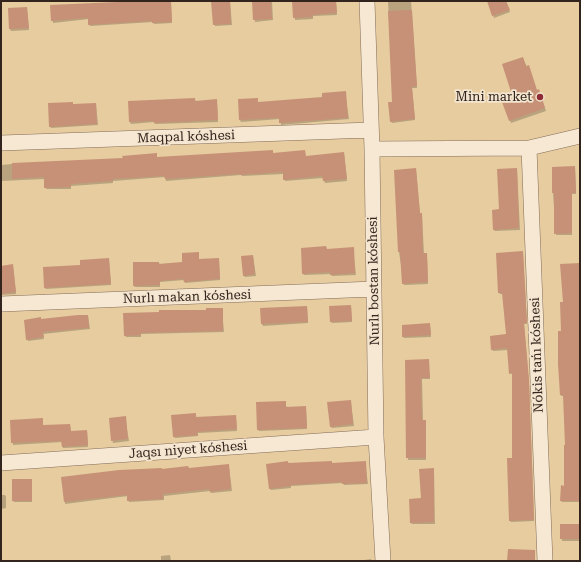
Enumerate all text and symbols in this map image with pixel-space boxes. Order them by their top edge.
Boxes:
place label: Mini market [456,89,532,105]
marker: Mini market [535,92,545,102]
street label: Maqpal kóshesi [137,127,235,147]
street label: Nurlı bostan kóshesi [365,216,383,346]
street label: Nurlı makan kóshesi [123,287,251,307]
street label: Nókis tańı kóshesi [527,297,547,413]
street label: Jaqsı niyet kóshesi [128,438,248,462]

